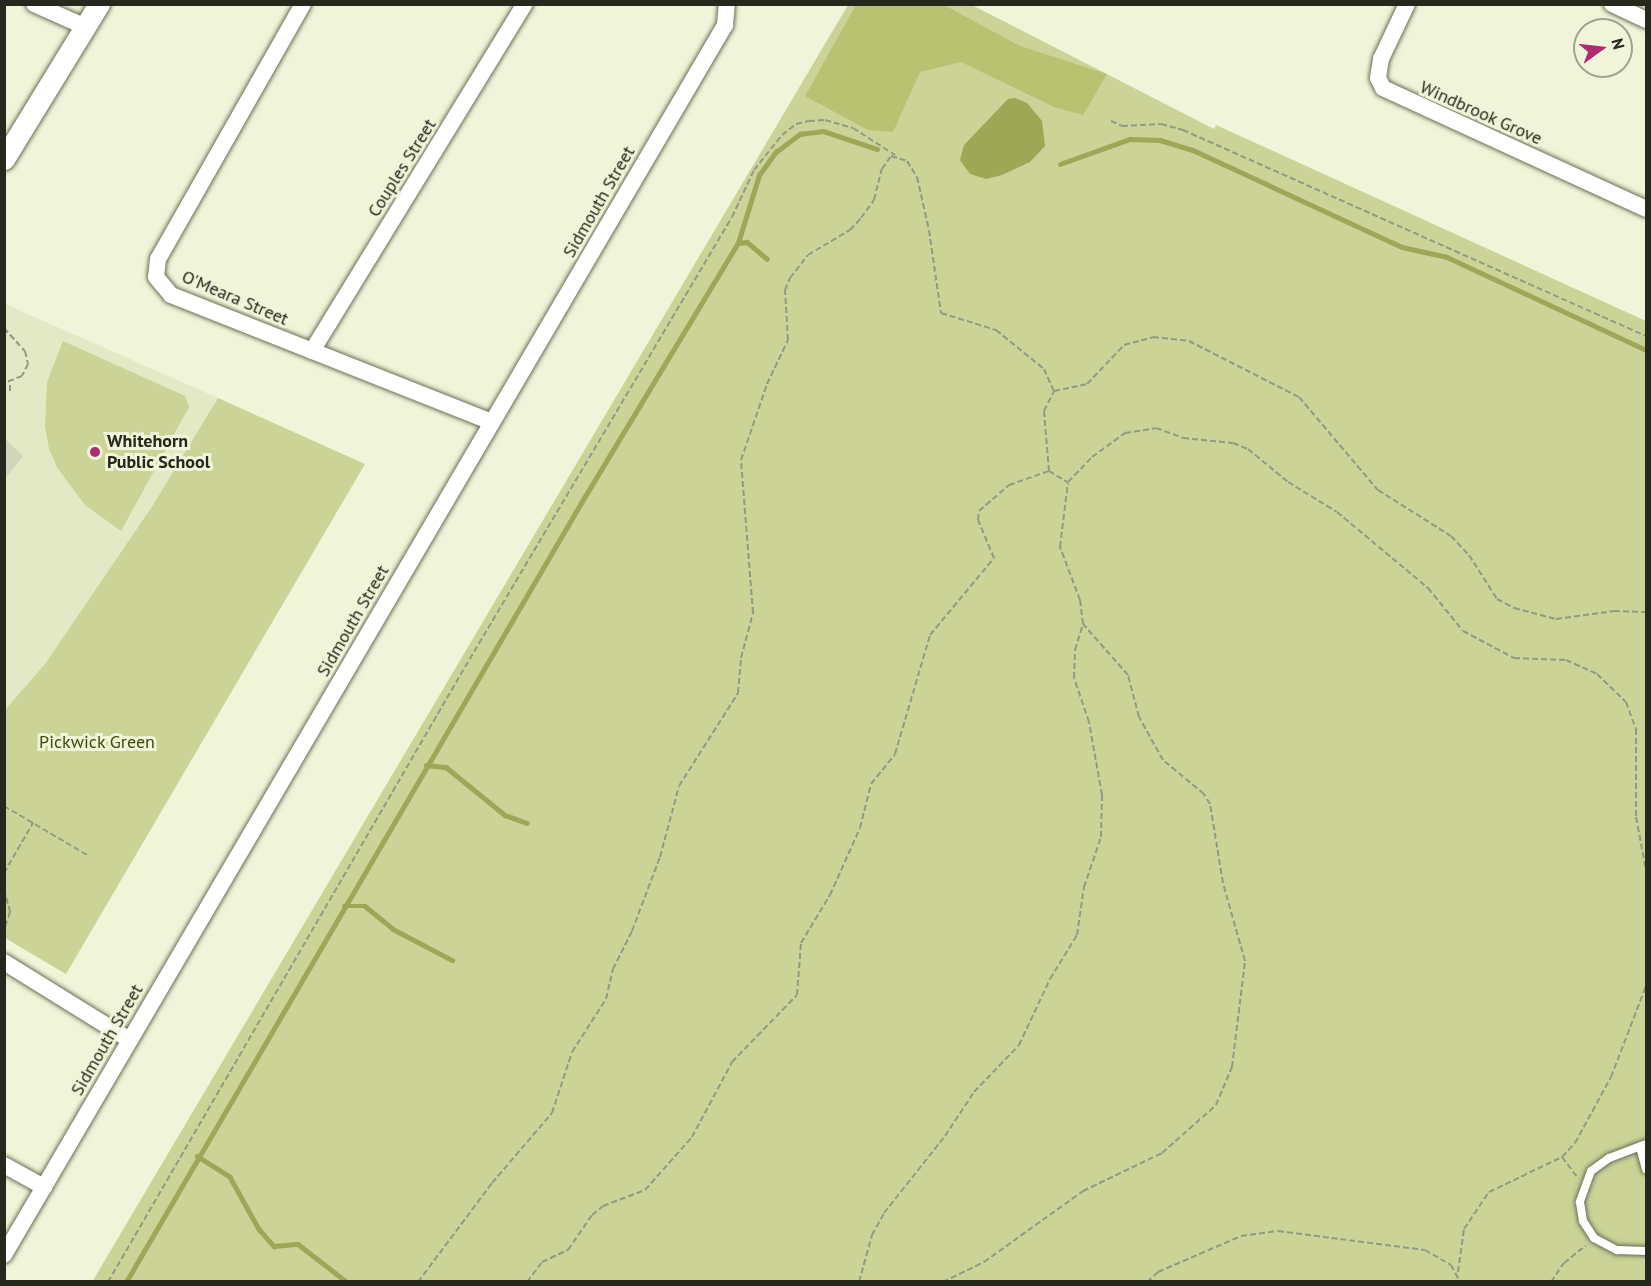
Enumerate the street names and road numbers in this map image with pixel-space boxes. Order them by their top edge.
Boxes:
street label: Windbrook Grove [1416,76,1546,150]
street label: Couples Street [363,115,441,221]
street label: Sidmouth Street [558,143,640,261]
street label: O'Meara Street [178,266,292,330]
street label: Sidmouth Street [312,562,394,680]
street label: Sidmouth Street [66,981,148,1099]

